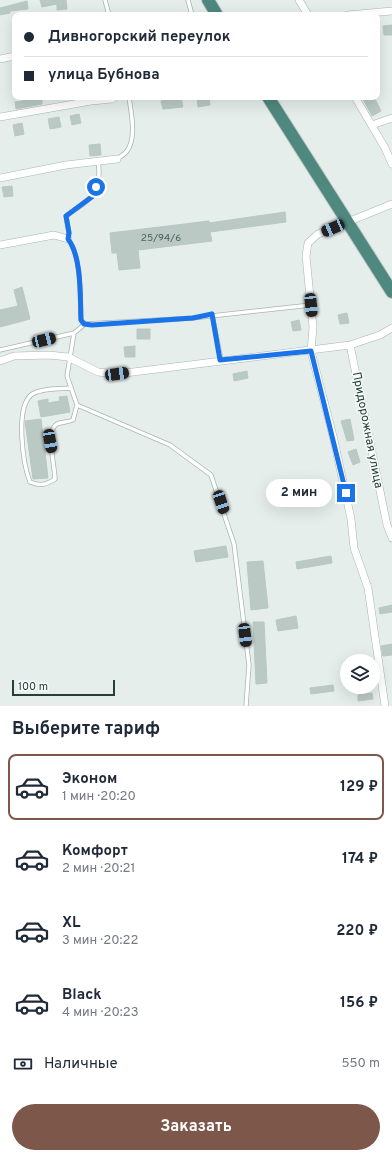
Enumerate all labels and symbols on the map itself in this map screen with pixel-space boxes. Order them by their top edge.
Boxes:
route start [87,178,105,196]
car [320,218,346,238]
house number: 25/94/6 [141,232,181,245]
car [304,292,318,318]
car [31,331,57,349]
car [104,366,130,382]
street label: Придорожная улица [348,371,386,490]
car [42,428,58,454]
callout: 2 мин [266,479,332,507]
route end [337,484,355,502]
car [212,489,230,515]
car [238,622,252,648]
scale bar [12,678,115,697]

